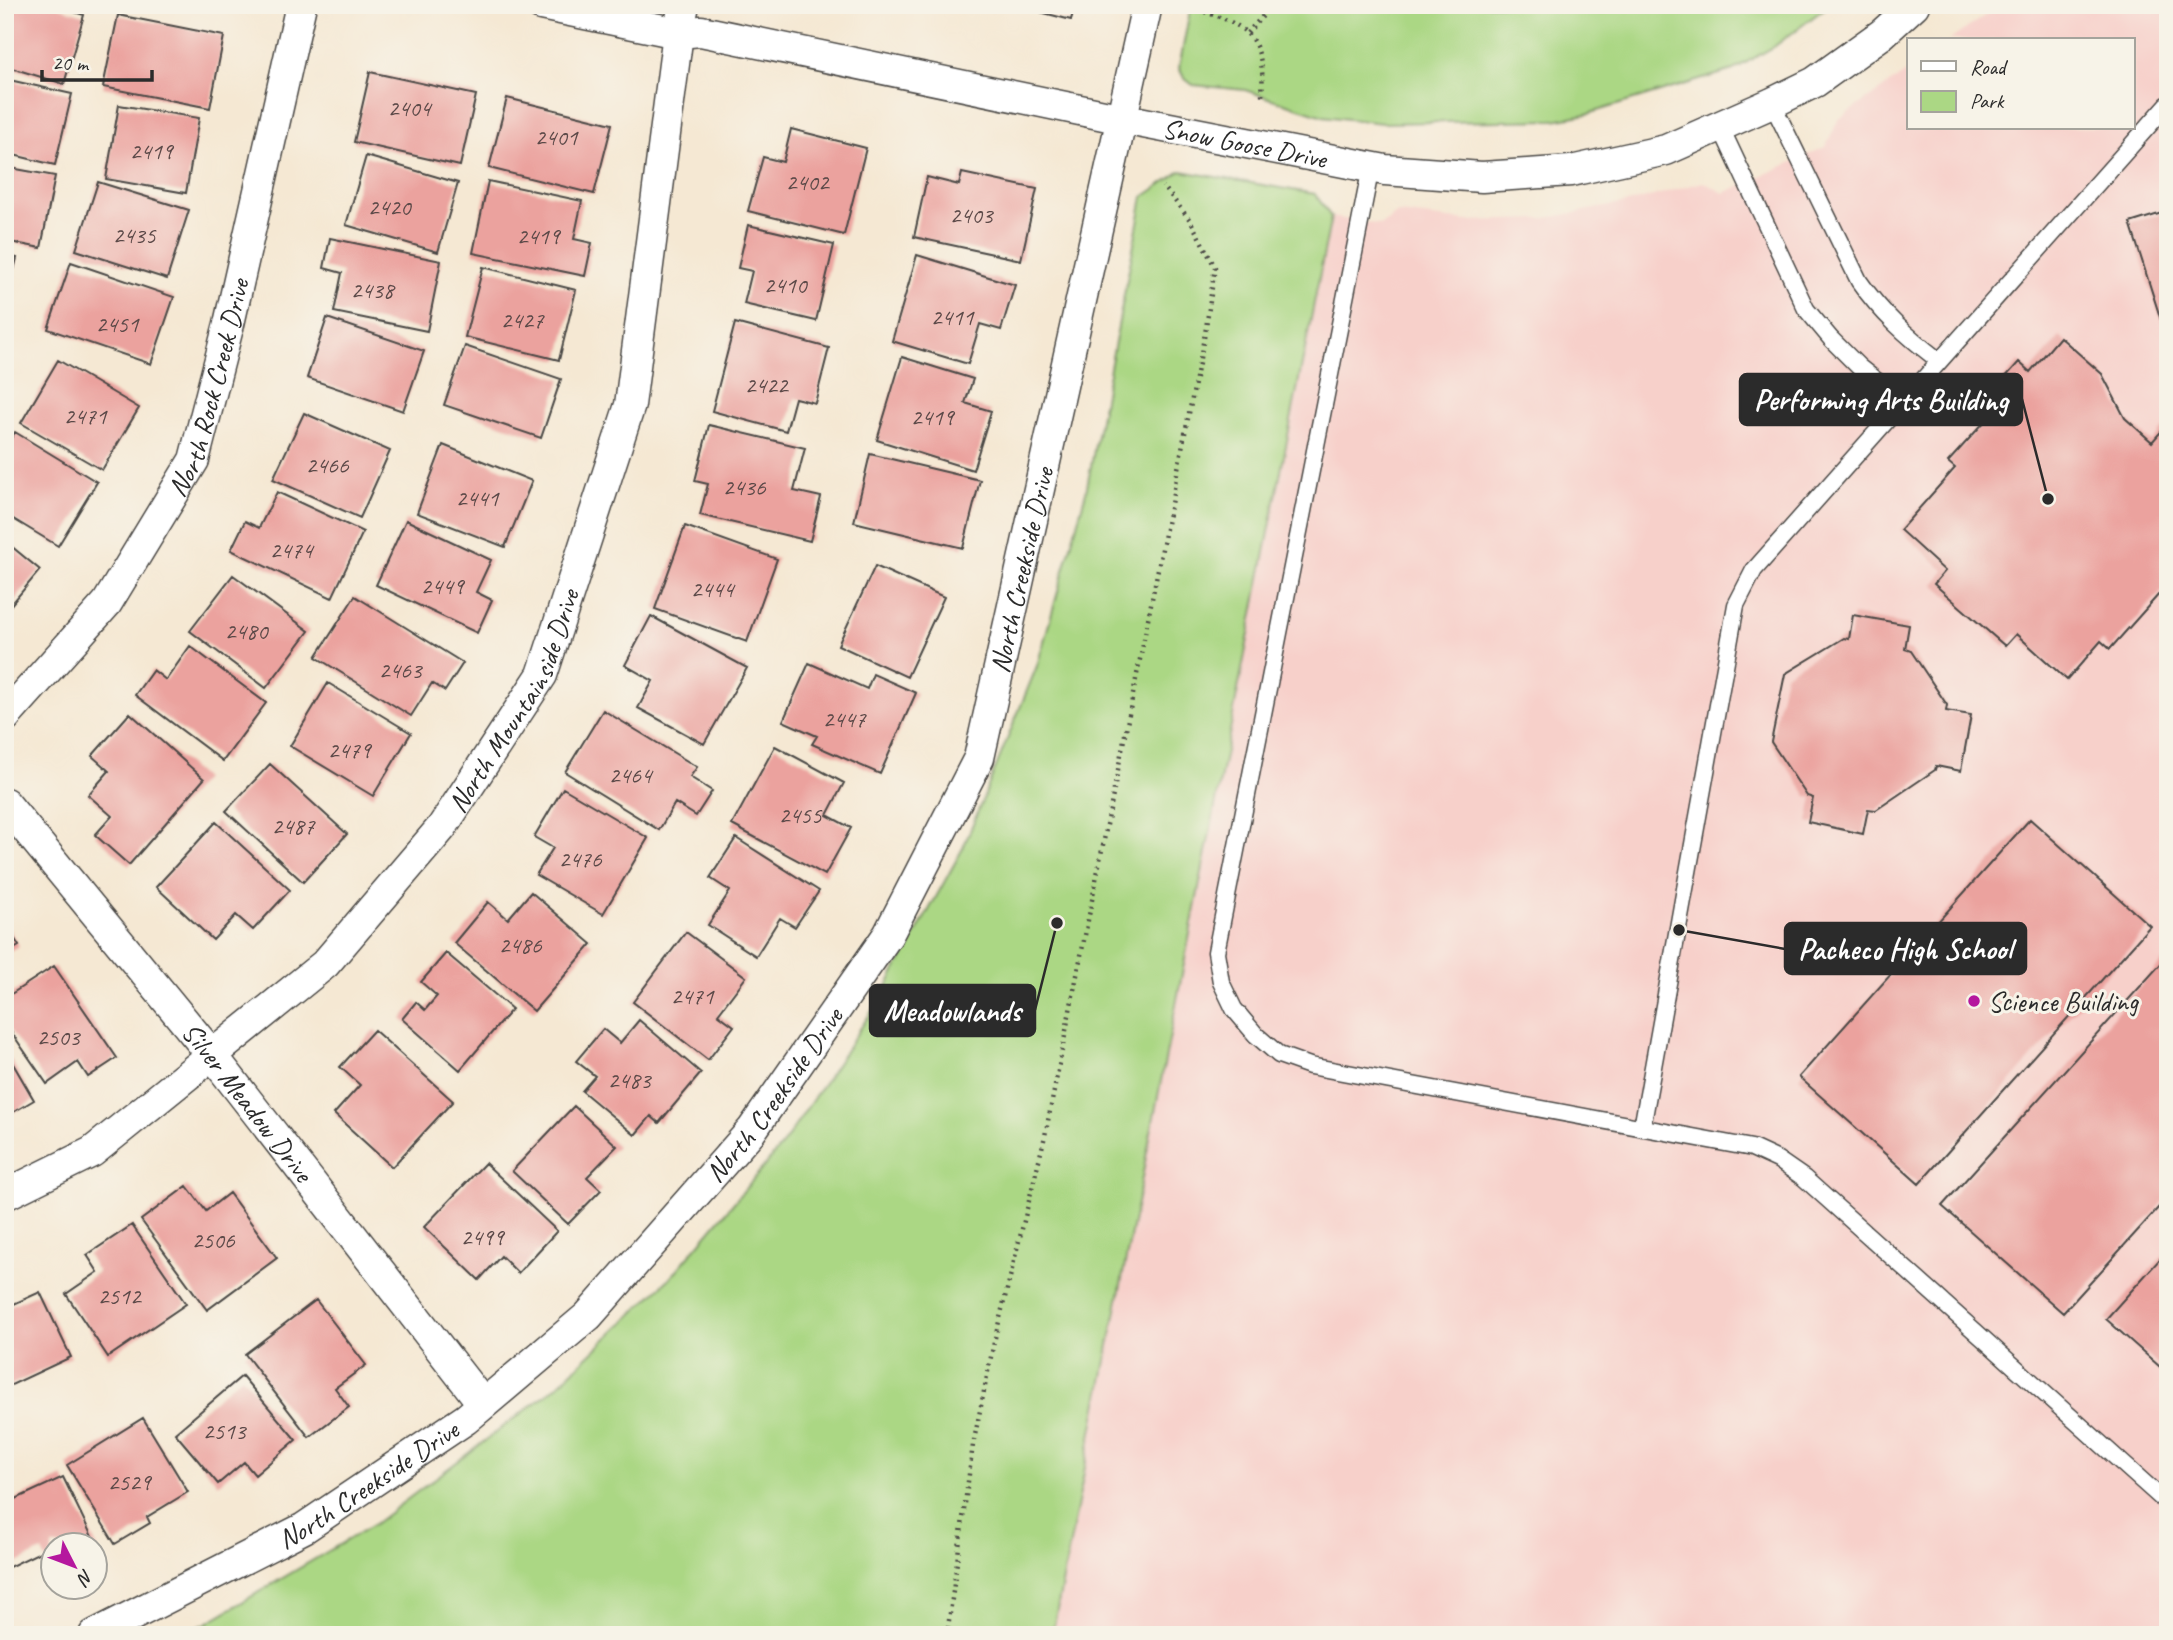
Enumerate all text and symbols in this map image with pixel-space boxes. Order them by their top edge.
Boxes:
scale bar [42,38,152,82]
legend [1907,38,2134,130]
text: 20 m [52,50,90,76]
text: Road [1970,54,2009,80]
text: Park [1970,88,2005,114]
house number: 2404 [387,93,433,123]
street label: Snow Goose Drive [1160,110,1331,176]
house number: 2401 [534,122,579,152]
house number: 2419 [129,136,175,166]
house number: 2402 [785,167,831,197]
house number: 2420 [367,192,413,222]
house number: 2403 [949,200,995,230]
house number: 2435 [112,220,157,250]
house number: 2419 [516,221,562,251]
house number: 2410 [763,270,809,300]
street label: North Rock Creek Drive [159,274,257,502]
house number: 2438 [350,275,396,305]
house number: 2411 [930,302,975,332]
house number: 2427 [500,305,545,335]
house number: 2451 [95,309,140,339]
house number: 2422 [744,370,790,400]
callout: Performing Arts Building [1740,374,2022,425]
text: Performing Arts Building [1754,381,2010,419]
house number: 2471 [63,401,108,431]
house number: 2419 [910,402,956,432]
house number: 2466 [305,450,350,480]
street label: North Creekside Drive [981,462,1061,676]
house number: 2436 [722,472,767,502]
house number: 2441 [455,483,500,513]
house number: 2474 [269,535,315,565]
house number: 2449 [420,571,466,601]
house number: 2444 [690,574,736,604]
street label: North Mountainside Drive [439,583,587,819]
house number: 2480 [224,616,270,646]
house number: 2463 [378,655,424,685]
house number: 2447 [822,704,867,734]
house number: 2479 [327,735,373,765]
house number: 2464 [608,760,654,790]
house number: 2455 [778,800,823,830]
house number: 2487 [271,811,316,841]
house number: 2476 [558,844,603,874]
callout: Pacheco High School [1785,923,2026,974]
house number: 2486 [498,930,543,960]
text: Pacheco High School [1798,930,2017,968]
house number: 2471 [670,981,715,1011]
place label: Science Building [1988,984,2139,1019]
callout: Meadowlands [870,985,1035,1036]
text: Meadowlands [883,992,1024,1030]
marker: Science Building [1966,993,1982,1009]
street label: North Creekside Drive [697,999,851,1189]
street label: Silver Meadow Drive [175,1015,322,1190]
house number: 2503 [36,1022,82,1052]
house number: 2483 [607,1065,653,1095]
house number: 2499 [460,1222,506,1252]
house number: 2506 [191,1225,236,1255]
house number: 2512 [97,1281,143,1311]
street label: North Creekside Drive [272,1411,466,1556]
house number: 2513 [202,1416,248,1446]
house number: 2529 [107,1467,153,1497]
north arrow [38,1532,108,1602]
text: N [71,1564,99,1592]

